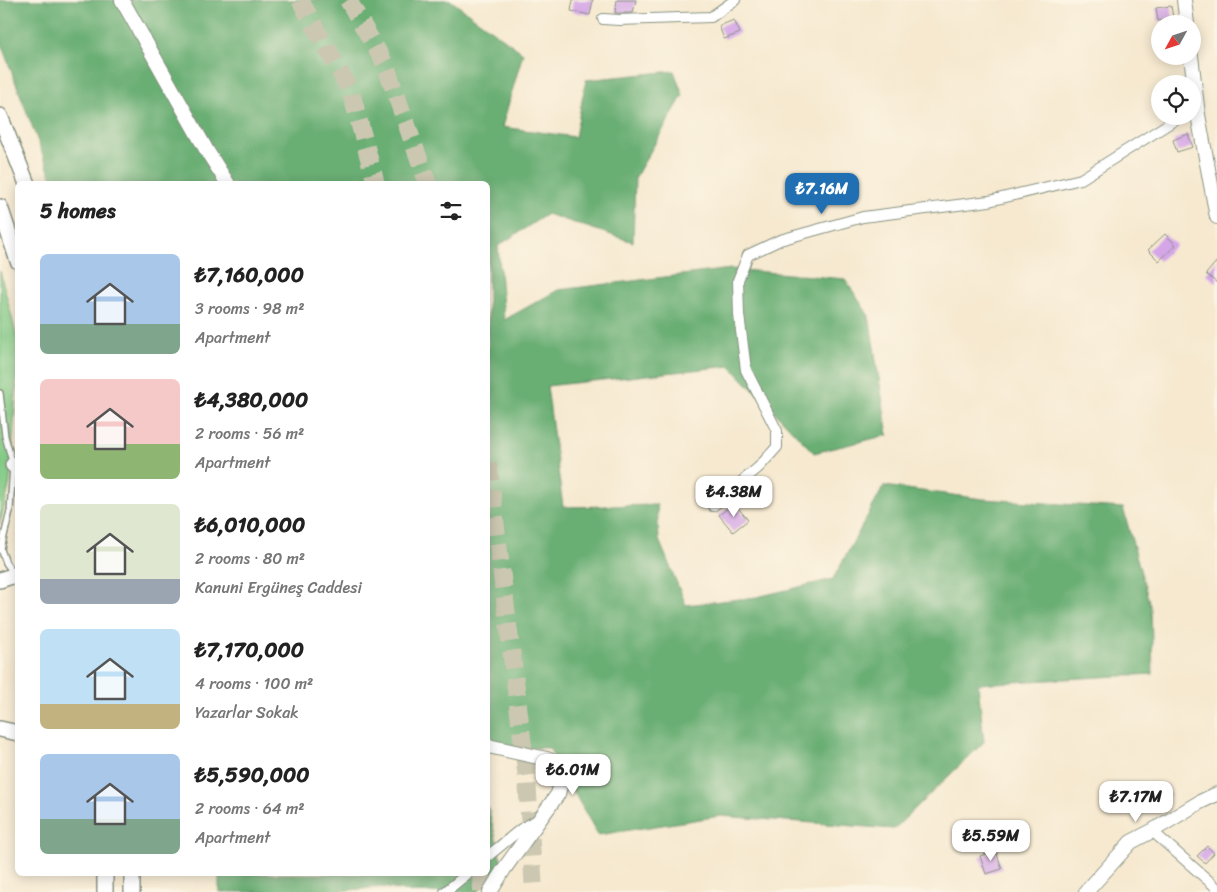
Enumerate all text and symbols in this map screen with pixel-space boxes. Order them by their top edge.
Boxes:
north arrow [1151,15,1201,65]
map controls [1151,15,1201,125]
button: locate [1151,75,1201,125]
pin: ₺7.16M [781,172,863,215]
text: ₺7.16M [796,174,848,203]
text: 5 homes [40,192,116,230]
icon: filters [437,197,465,225]
text: ₺7,160,000 [195,256,304,294]
icon: home [80,274,140,334]
text: 3 rooms · 98 m² [195,294,304,323]
text: Apartment [195,323,271,352]
text: ₺4,380,000 [195,381,308,419]
icon: home [80,399,140,459]
text: 2 rooms · 56 m² [195,419,304,448]
text: Apartment [195,448,271,477]
pin: ₺4.38M [693,476,775,518]
text: ₺4.38M [706,477,762,506]
text: ₺6,010,000 [195,506,305,544]
icon: home [80,524,140,584]
text: 2 rooms · 80 m² [195,544,305,573]
text: Kanuni Ergüneş Caddesi [195,573,362,602]
text: ₺7,170,000 [195,631,304,669]
icon: home [80,649,140,709]
text: 4 rooms · 100 m² [195,669,313,698]
text: Yazarlar Sokak [195,698,299,727]
pin: ₺6.01M [532,754,614,796]
text: ₺6.01M [547,755,599,784]
text: ₺5,590,000 [195,756,310,794]
icon: home [80,774,140,834]
pin: ₺7.17M [1095,780,1177,823]
text: ₺7.17M [1110,782,1162,811]
text: 2 rooms · 64 m² [195,794,305,823]
pin: ₺5.59M [950,820,1032,862]
text: ₺5.59M [963,821,1019,850]
text: Apartment [195,823,271,852]

